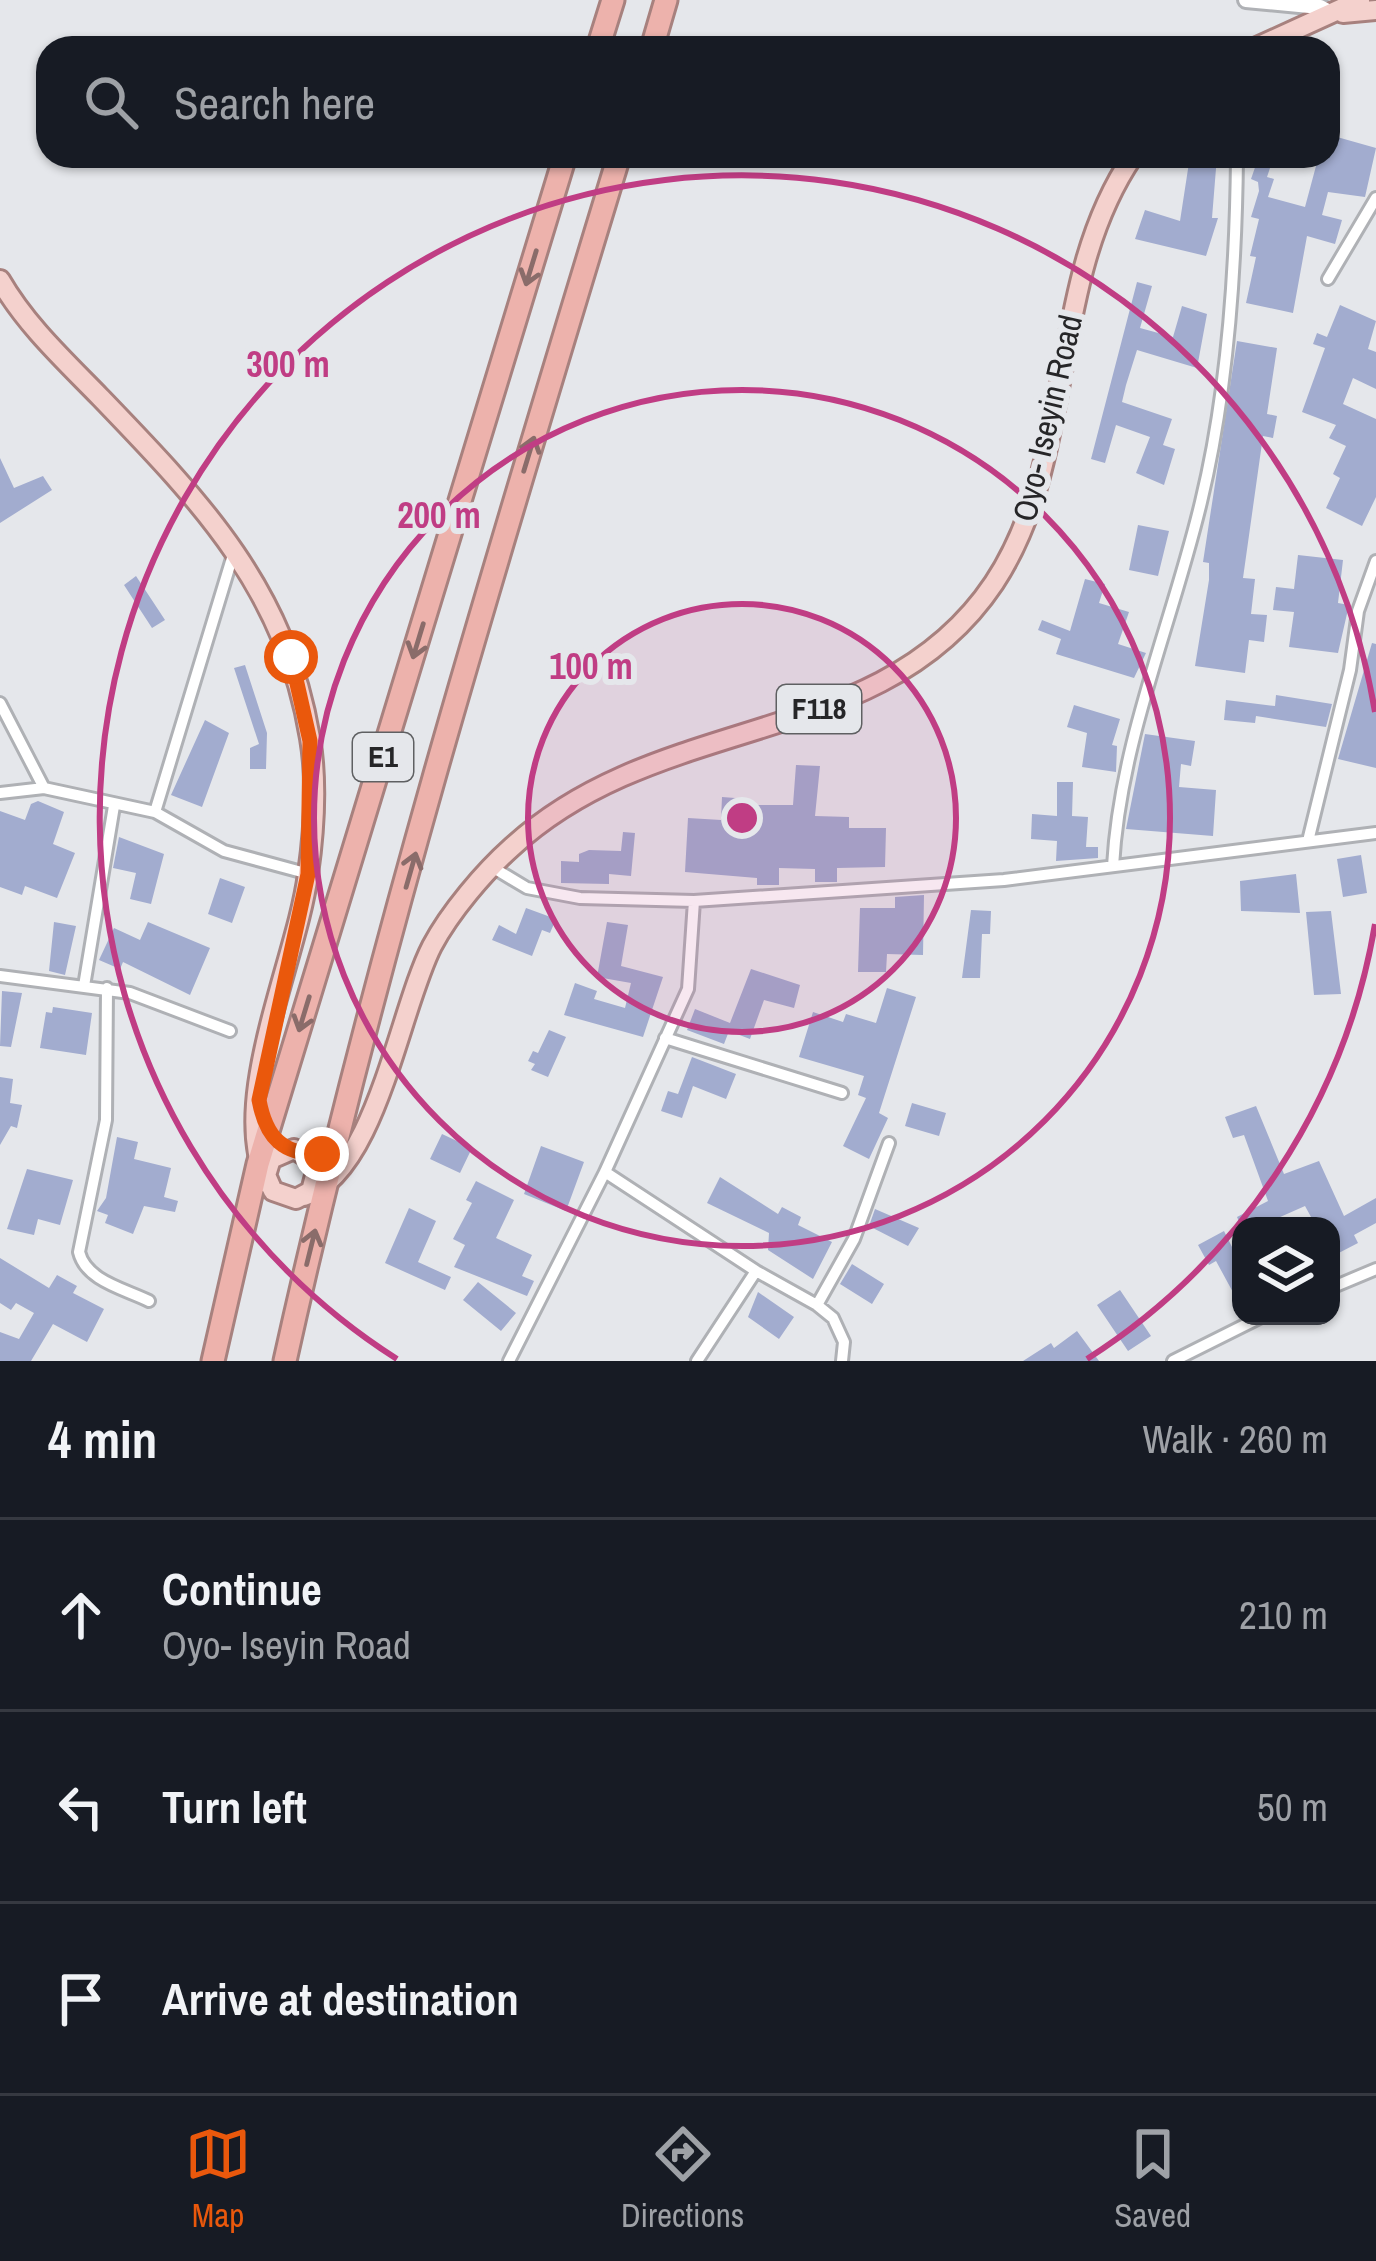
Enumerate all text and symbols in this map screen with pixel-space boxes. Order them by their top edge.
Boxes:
search box [36,36,1340,168]
icon: search [78,69,144,135]
text: Search here [174,72,375,133]
one-way arrow [519,248,541,286]
street label: Oyo- Iseyin Road [1002,310,1092,526]
text: 300 m [246,340,330,388]
one-way arrow [519,436,541,474]
text: 200 m [397,491,481,539]
one-way arrow [406,621,428,659]
route start [264,630,318,684]
text: 100 m [549,642,633,690]
road number: F118 [777,685,861,733]
road number: E1 [353,733,413,781]
centre of rings [721,797,763,839]
one-way arrow [402,852,424,890]
one-way arrow [292,994,314,1032]
route end [295,1127,349,1181]
map controls [1232,1217,1340,1325]
button: layers [1232,1217,1340,1325]
one-way arrow [301,1228,323,1266]
text: 4 min [48,1405,157,1474]
text: Walk · 260 m [1143,1413,1328,1465]
text: Continue [162,1558,322,1619]
icon: ahead [48,1582,114,1648]
text: 210 m [1239,1589,1328,1641]
text: Oyo- Iseyin Road [162,1619,411,1671]
icon: left [48,1774,114,1840]
text: Turn left [162,1776,307,1837]
text: 50 m [1257,1781,1328,1833]
icon: arrive [48,1966,114,2032]
text: Arrive at destination [162,1968,519,2029]
tab: Map [185,2121,251,2237]
tab: Directions [621,2121,744,2237]
tab: Saved [1114,2121,1191,2237]

